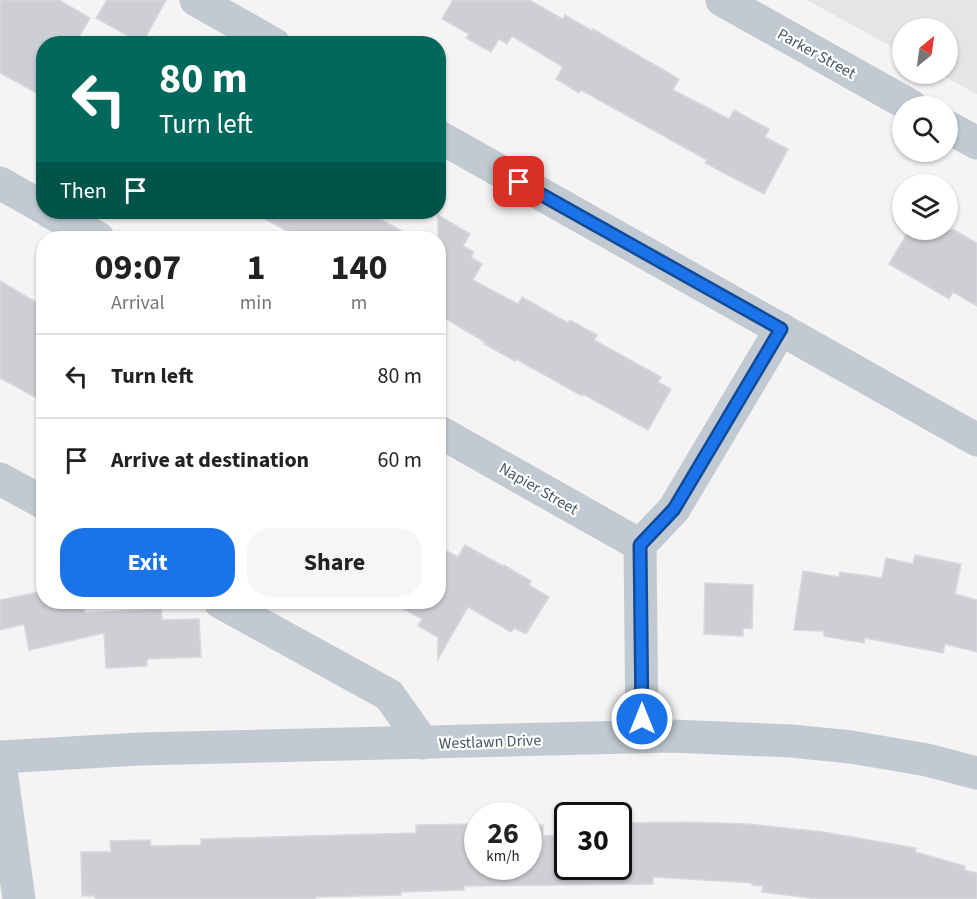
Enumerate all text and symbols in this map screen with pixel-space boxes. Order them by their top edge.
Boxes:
north arrow [892,18,958,84]
map controls [892,18,958,240]
street label: Parker Street [773,23,860,85]
text: 80 m [159,49,248,109]
icon: left [60,60,138,138]
button: search [892,96,958,162]
text: Turn left [159,105,253,144]
pin [493,156,544,207]
icon: arrive [502,165,535,198]
icon: arrive [119,174,152,207]
button: layers [892,174,958,240]
text: Then [60,175,107,207]
text: 09:07 [94,242,181,293]
text: 1 [246,242,265,293]
text: 140 [331,242,388,293]
text: Arrival [111,289,165,317]
text: min [240,289,272,317]
text: m [351,289,367,317]
icon: left [60,360,93,393]
text: Turn left [111,360,193,392]
text: 80 m [377,360,422,392]
icon: arrive [60,444,93,477]
text: Arrive at destination [111,444,309,476]
text: 60 m [377,444,422,476]
street label: Napier Street [495,457,583,521]
button: Exit [60,528,235,597]
button: Share [247,528,422,597]
position arrow [610,687,674,751]
street label: Westlawn Drive [438,729,542,755]
speed limit sign: 30 [554,802,632,880]
text: 26 [487,812,519,855]
text: km/h [486,846,520,867]

